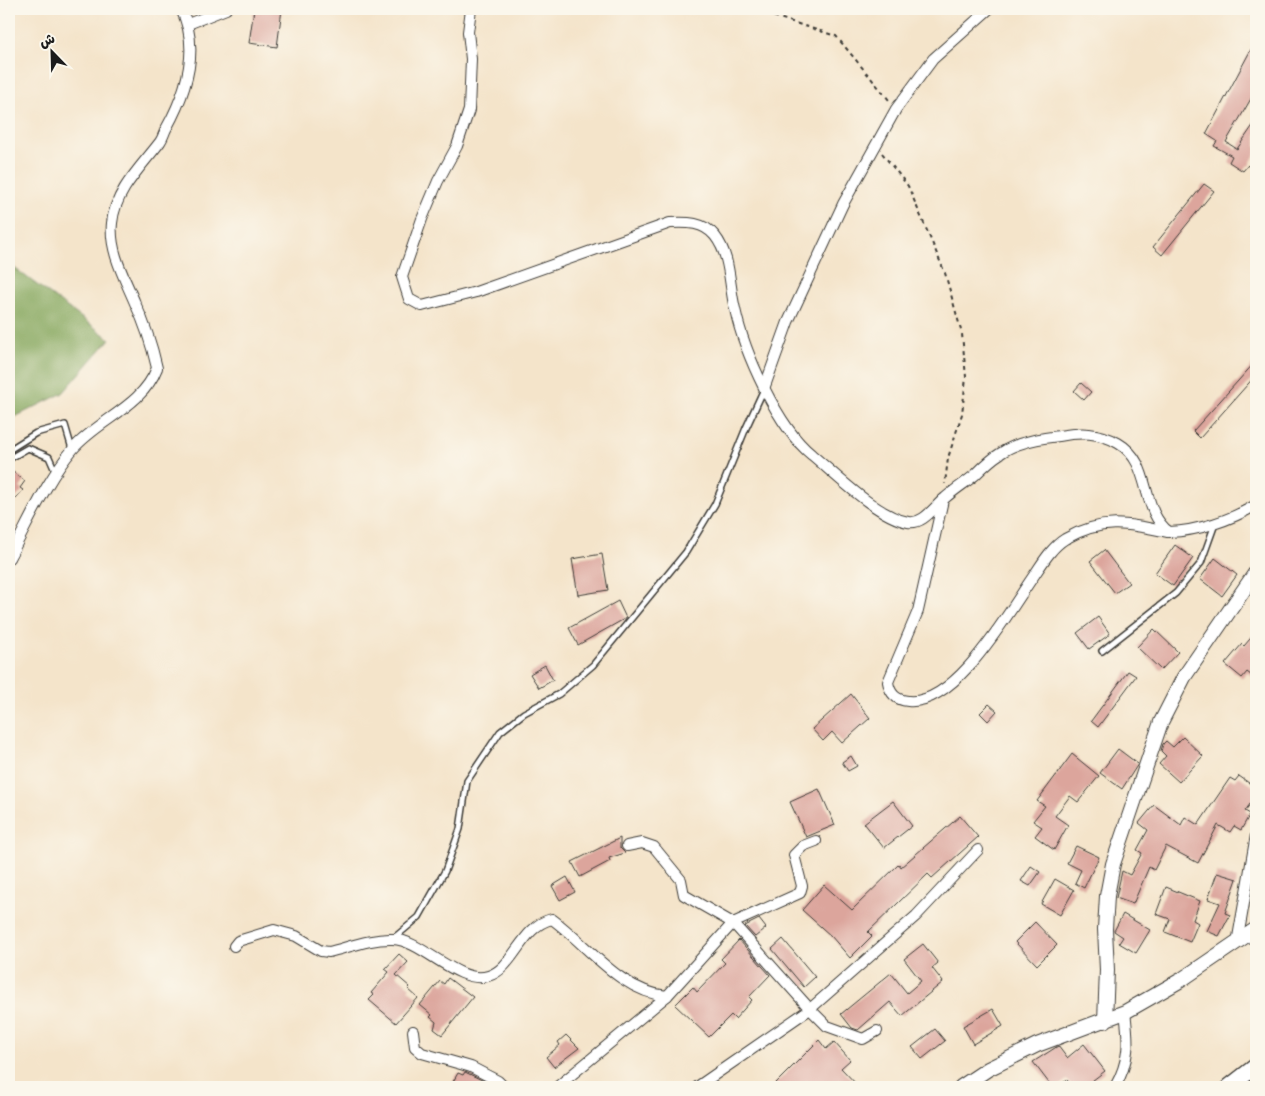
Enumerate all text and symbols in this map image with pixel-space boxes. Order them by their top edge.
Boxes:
text: ش [36,27,58,52]
north arrow [28,28,78,78]

